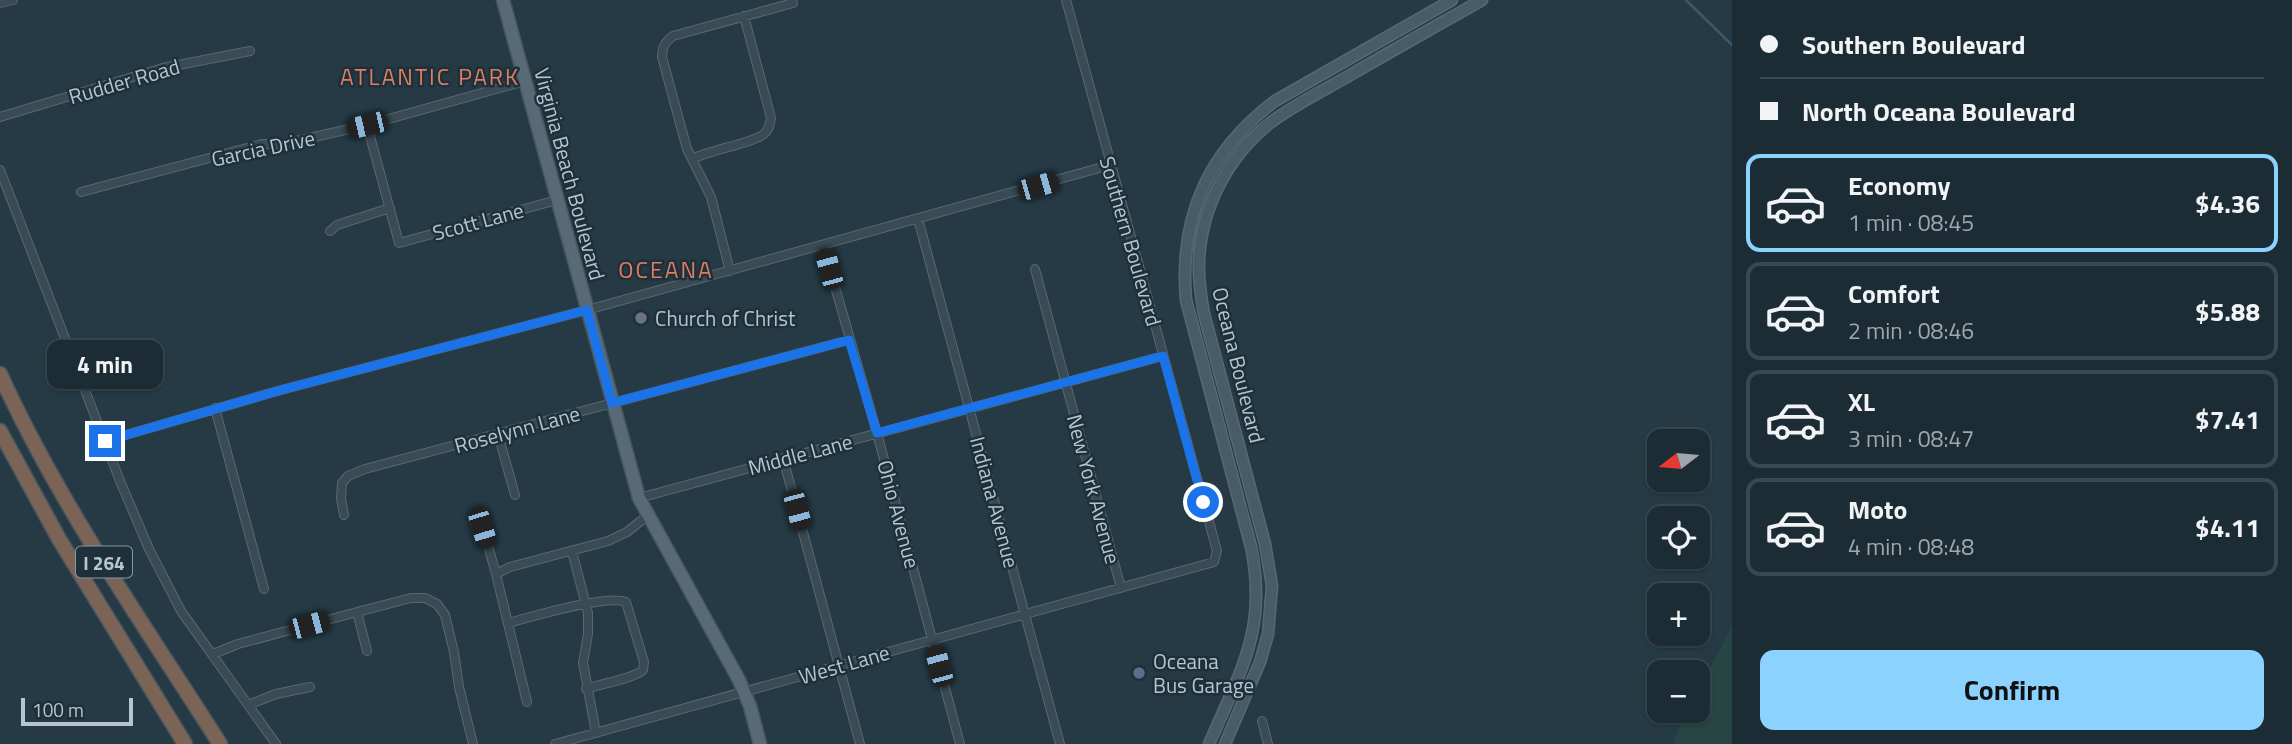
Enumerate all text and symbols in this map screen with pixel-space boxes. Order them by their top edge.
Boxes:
text: Southern Boulevard [1802,25,2025,64]
street label: Rudder Road [65,50,183,112]
district label: ATLANTIC PARK [340,59,520,94]
street label: Virginia Beach Boulevard [526,64,614,284]
text: North Oceana Boulevard [1802,92,2076,131]
car [345,110,390,140]
street label: Garcia Drive [208,121,318,175]
street label: Southern Boulevard [1091,152,1171,330]
text: Economy [1848,166,1950,205]
car [1015,170,1062,202]
icon: car [1764,172,1827,235]
text: $4.36 [2195,184,2260,223]
street label: Scott Lane [429,193,527,249]
text: 1 min · 08:45 [1848,205,1974,240]
car [814,246,845,292]
district label: OCEANA [618,252,714,287]
text: Comfort [1848,274,1940,313]
icon: car [1764,280,1827,343]
street label: Oceana Boulevard [1204,284,1274,446]
text: $5.88 [2195,292,2260,331]
place label: Church of Christ [655,302,796,334]
marker: Church of Christ [633,310,649,326]
text: 2 min · 08:46 [1848,313,1974,348]
callout: 4 min [47,340,163,388]
text: 4 min [77,347,133,382]
text: XL [1848,382,1875,421]
icon: car [1764,388,1827,451]
street label: Roselynn Lane [451,397,583,461]
text: $7.41 [2195,400,2260,439]
street label: New York Avenue [1059,411,1129,567]
text: 3 min · 08:47 [1848,421,1974,456]
route end [89,425,121,457]
street label: Middle Lane [744,425,856,483]
north arrow [1647,429,1710,492]
map controls [1647,429,1710,723]
street label: Indiana Avenue [962,433,1028,571]
street label: Ohio Avenue [869,456,929,572]
route start [1187,486,1219,518]
car [782,487,813,533]
text: Moto [1848,490,1907,529]
icon: car [1764,496,1827,559]
car [466,505,499,551]
button: locate [1647,506,1710,569]
text: $4.11 [2195,508,2260,547]
text: 4 min · 08:48 [1848,529,1974,564]
road number: I 264 [76,547,132,578]
button: + [1647,583,1710,646]
car [286,609,333,641]
street label: West Lane [795,636,893,692]
car [924,643,955,689]
place label: Oceana Bus Garage [1153,645,1254,701]
button: Confirm [1760,650,2264,730]
button: − [1647,660,1710,723]
marker: Oceana Bus Garage [1131,665,1147,681]
scale bar [21,695,133,727]
text: 100 m [32,695,84,724]

